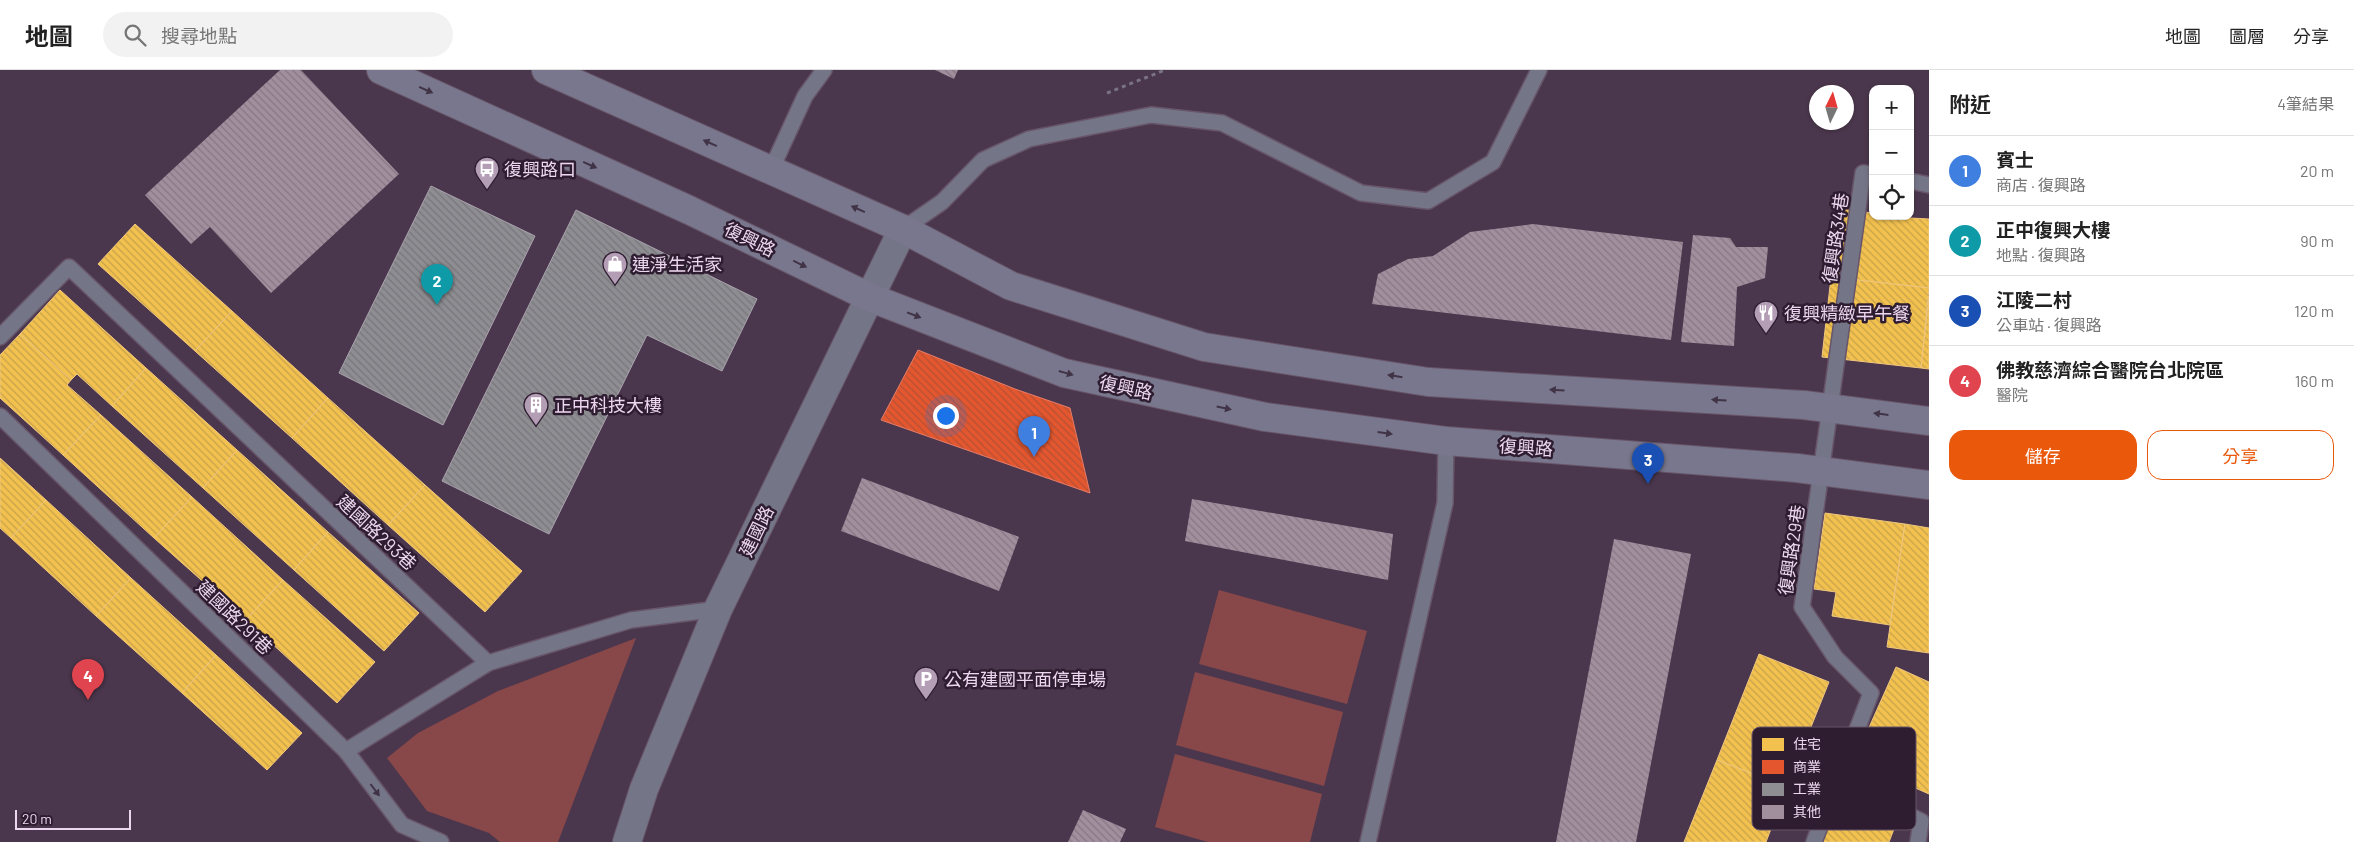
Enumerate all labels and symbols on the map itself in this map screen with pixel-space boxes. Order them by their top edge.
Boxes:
north arrow [1809,85,1854,130]
one-way arrow [419,87,433,95]
one-way arrow [703,138,717,146]
bus stop icon: 復興路口 [474,156,500,190]
place label: 復興路口 [504,158,576,180]
one-way arrow [583,161,597,169]
street label: 復興路34巷 [1818,191,1852,285]
one-way arrow [851,204,865,212]
street label: 復興路 [721,217,779,261]
shop icon: 連淨生活家 [602,251,628,285]
place label: 連淨生活家 [632,253,722,275]
one-way arrow [793,260,807,268]
pin: 2 [421,264,453,305]
restaurant icon: 復興精緻早午餐 [1753,300,1779,334]
place label: 復興精緻早午餐 [1784,302,1910,324]
one-way arrow [907,311,922,319]
one-way arrow [1058,369,1073,377]
street label: 復興路 [1097,371,1155,403]
one-way arrow [1387,372,1403,380]
one-way arrow [1548,385,1564,393]
building icon: 正中科技大樓 [523,392,549,426]
place label: 正中科技大樓 [554,394,662,416]
one-way arrow [1711,395,1727,403]
your location [933,403,959,429]
one-way arrow [1217,404,1232,412]
one-way arrow [1872,410,1888,418]
pin: 1 [1018,416,1050,457]
one-way arrow [1377,429,1393,437]
street label: 復興路 [1498,434,1554,460]
pin: 3 [1632,443,1664,484]
street label: 建國路293巷 [333,490,421,574]
street label: 建國路 [734,502,778,560]
street label: 復興路29巷 [1774,503,1808,597]
street label: 建國路291巷 [192,575,278,659]
pin: 4 [72,659,104,700]
parking icon: 公有建國平面停車場 [913,666,939,700]
place label: 公有建國平面停車場 [944,668,1106,690]
legend [1752,727,1916,830]
text: 住宅 [1793,735,1821,752]
text: 商業 [1793,758,1821,775]
text: 工業 [1793,780,1821,797]
one-way arrow [370,783,381,796]
text: 其他 [1793,803,1821,820]
scale bar [15,807,131,830]

